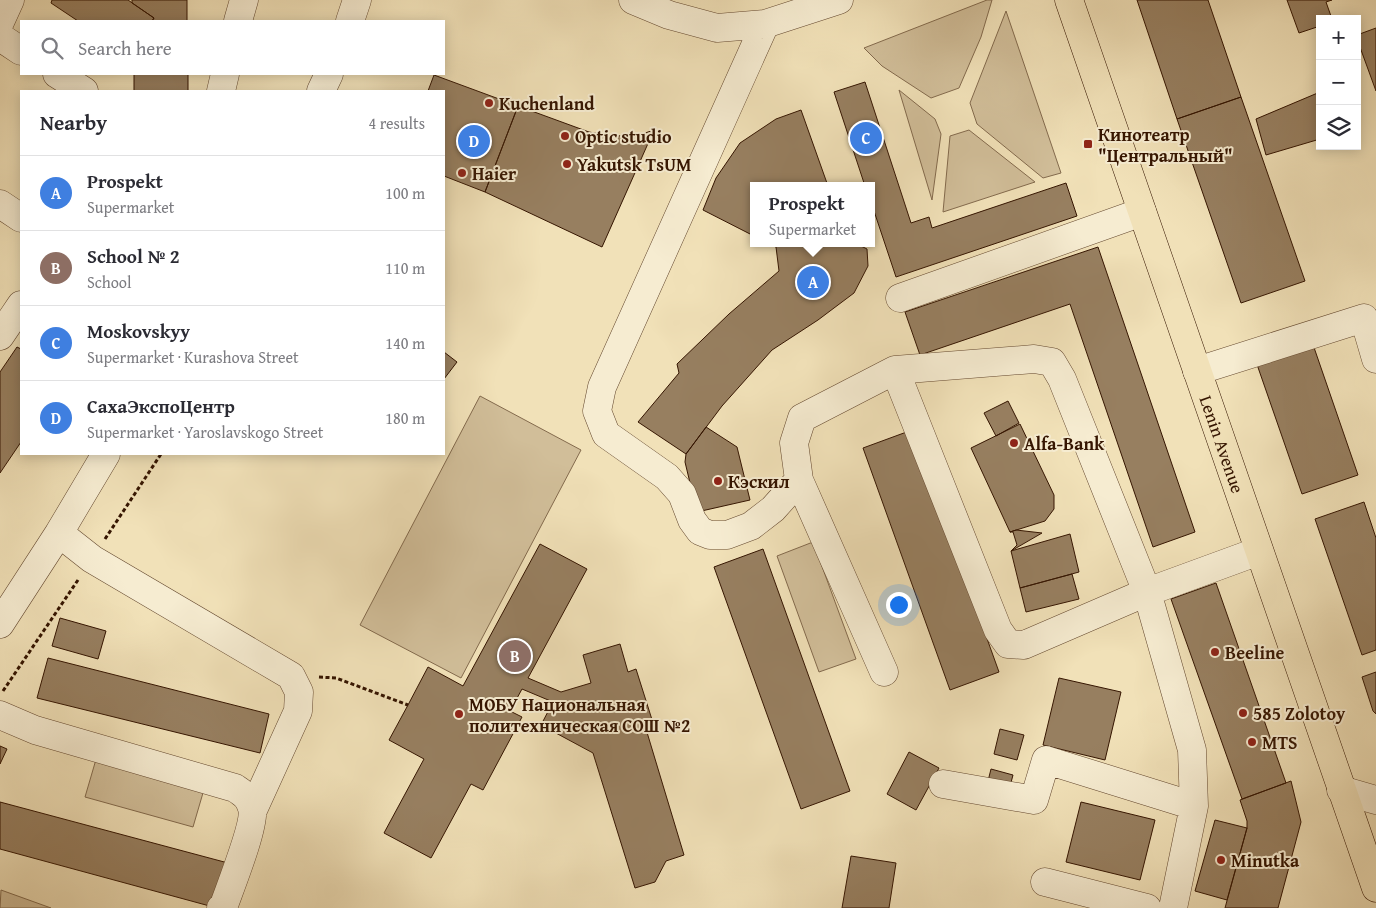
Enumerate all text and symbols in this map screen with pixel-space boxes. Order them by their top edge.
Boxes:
map controls [1316,15,1361,150]
button: + [1316,15,1361,60]
search box [20,20,445,75]
icon: search [38,34,66,62]
text: Search here [78,34,172,62]
button: − [1316,60,1361,105]
place label: Kuchenland [499,90,595,117]
marker: Kuchenland [483,97,495,109]
button: layers [1316,105,1361,150]
text: Nearby [40,107,107,138]
text: 4 results [368,111,425,135]
pin: C [850,119,882,157]
place label: Кинотеатр "Центральный" [1098,121,1233,169]
pin: D [458,122,490,160]
place label: Optic studio [575,123,672,150]
marker: Optic studio [559,130,571,142]
marker: Кинотеатр "Центральный" [1082,138,1094,150]
place label: Yakutsk TsUM [577,151,692,178]
marker: Yakutsk TsUM [561,158,573,170]
place label: Haier [472,160,517,187]
text: Prospekt [87,167,163,195]
marker: Haier [456,167,468,179]
text: A [51,181,61,205]
text: 100 m [385,181,425,205]
popup [750,182,875,247]
text: Prospekt [769,189,845,217]
text: Supermarket [87,195,174,219]
text: Supermarket [769,217,856,241]
text: School № 2 [87,242,180,270]
text: B [51,256,61,280]
text: 110 m [385,256,425,280]
pin: A [797,263,829,301]
text: School [87,270,131,294]
text: Moskovskyy [87,317,190,345]
text: C [51,331,61,355]
text: 140 m [385,331,425,355]
text: Supermarket · Kurashova Street [87,345,299,369]
text: СахаЭкспоЦентр [87,392,235,420]
street label: Lenin Avenue [1193,392,1252,497]
text: D [51,406,61,430]
text: 180 m [385,406,425,430]
text: Supermarket · Yaroslavskogo Street [87,420,323,444]
place label: Alfa-Bank [1024,430,1105,457]
marker: Alfa-Bank [1008,437,1020,449]
place label: Кэскил [728,468,790,495]
marker: Кэскил [712,475,724,487]
your location [886,592,912,618]
pin: B [499,637,531,675]
place label: Beeline [1225,639,1285,666]
marker: Beeline [1209,646,1221,658]
place label: МОБУ Национальная политехническая СОШ №2 [469,691,690,739]
place label: 585 Zolotoy [1253,700,1346,727]
marker: 585 Zolotoy [1237,707,1249,719]
marker: МОБУ Национальная политехническая СОШ №2 [453,708,465,720]
place label: MTS [1262,729,1298,756]
marker: MTS [1246,736,1258,748]
place label: Minutka [1231,847,1300,874]
marker: Minutka [1215,854,1227,866]

